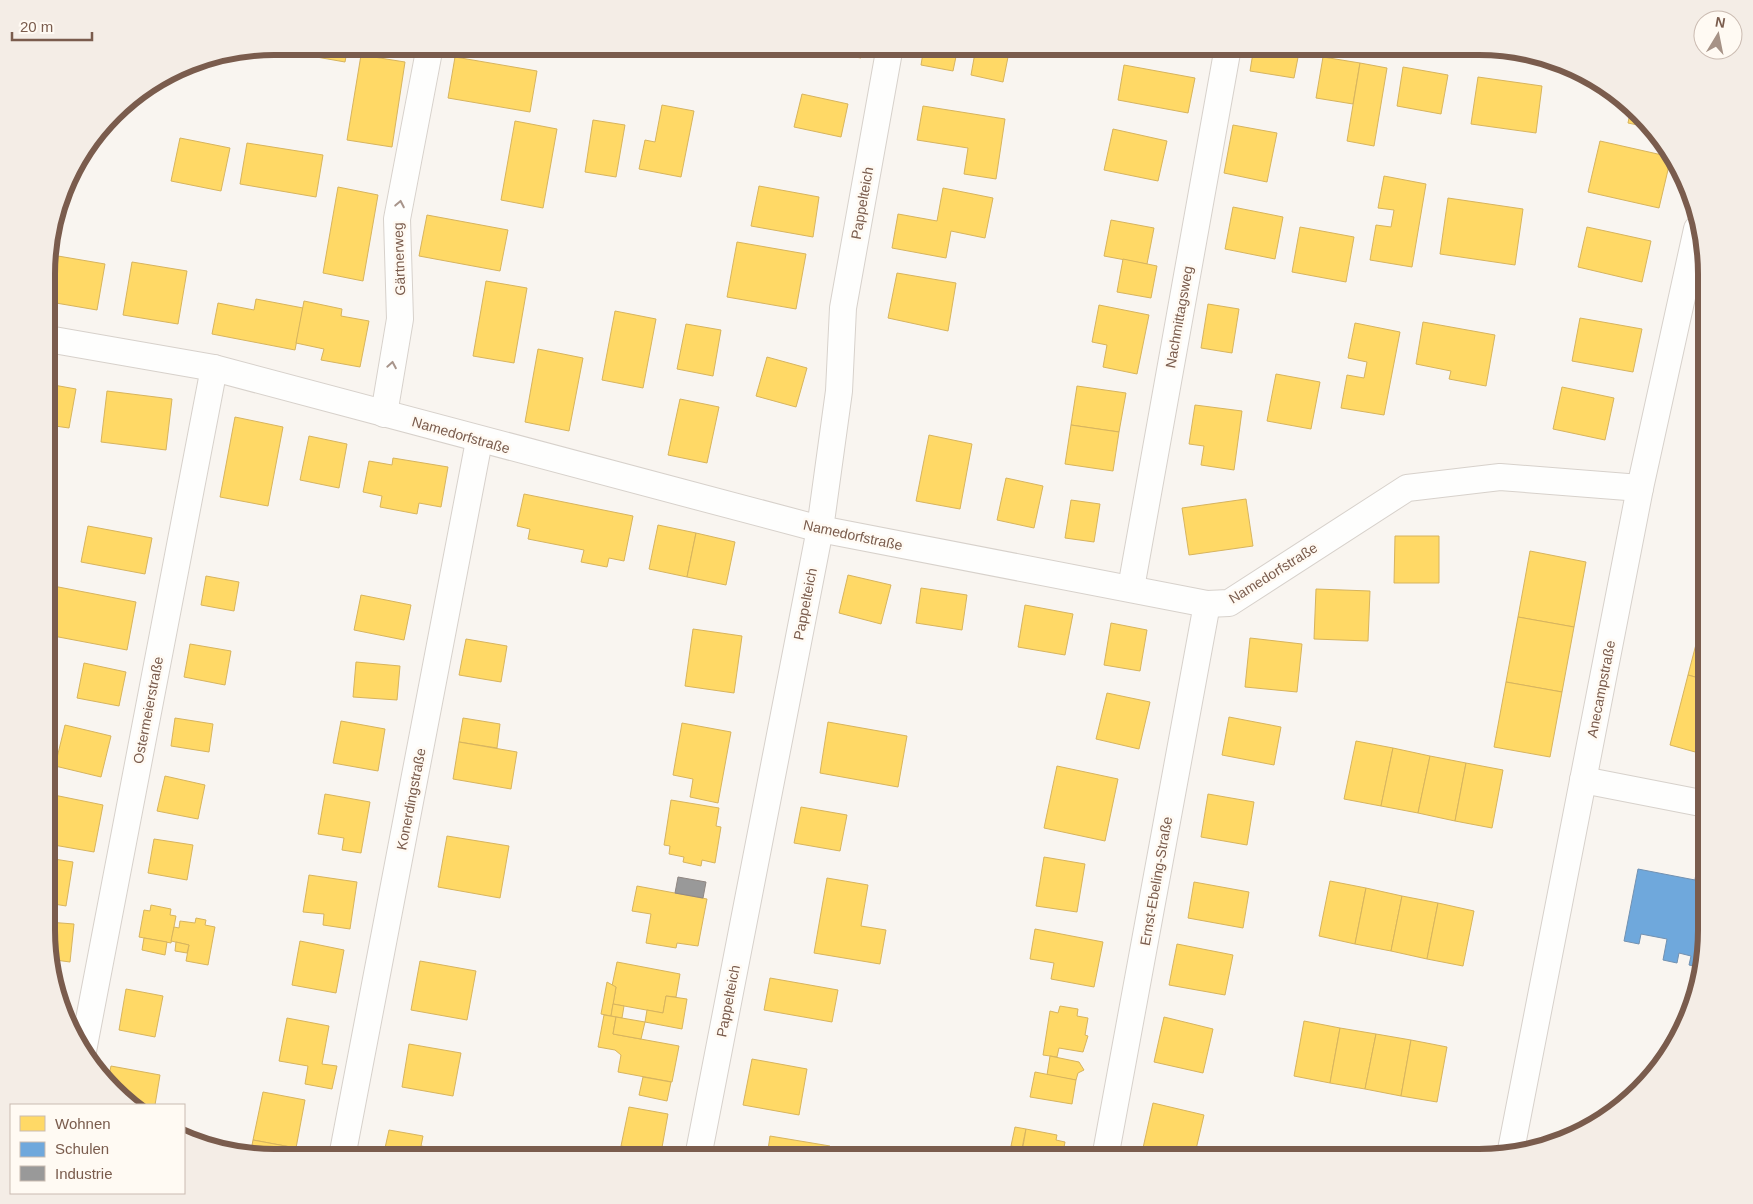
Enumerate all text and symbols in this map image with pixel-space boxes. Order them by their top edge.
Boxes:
scale bar [12,10,92,42]
north arrow [1693,10,1743,60]
text: N [1714,13,1727,31]
text: 20 m [20,18,53,35]
street label: Pappelteich [848,166,876,240]
one-way arrow [394,200,404,208]
street label: Gärtnerweg [390,222,408,296]
street label: Nachmittagsweg [1162,265,1196,369]
one-way arrow [387,361,397,370]
street label: Namedorfstraße [410,413,512,457]
street label: Namedorfstraße [802,517,904,553]
street label: Namedorfstraße [1226,539,1320,607]
street label: Pappelteich [790,567,820,641]
street label: Anecampstraße [1584,639,1618,739]
street label: Ostermeierstraße [130,655,166,765]
street label: Konerdingstraße [393,746,429,851]
street label: Ernst-Ebeling-Straße [1137,815,1175,947]
street label: Pappelteich [713,964,743,1038]
legend [10,1104,185,1194]
text: Wohnen [55,1115,111,1132]
text: Schulen [55,1140,109,1157]
text: Industrie [55,1165,113,1182]

